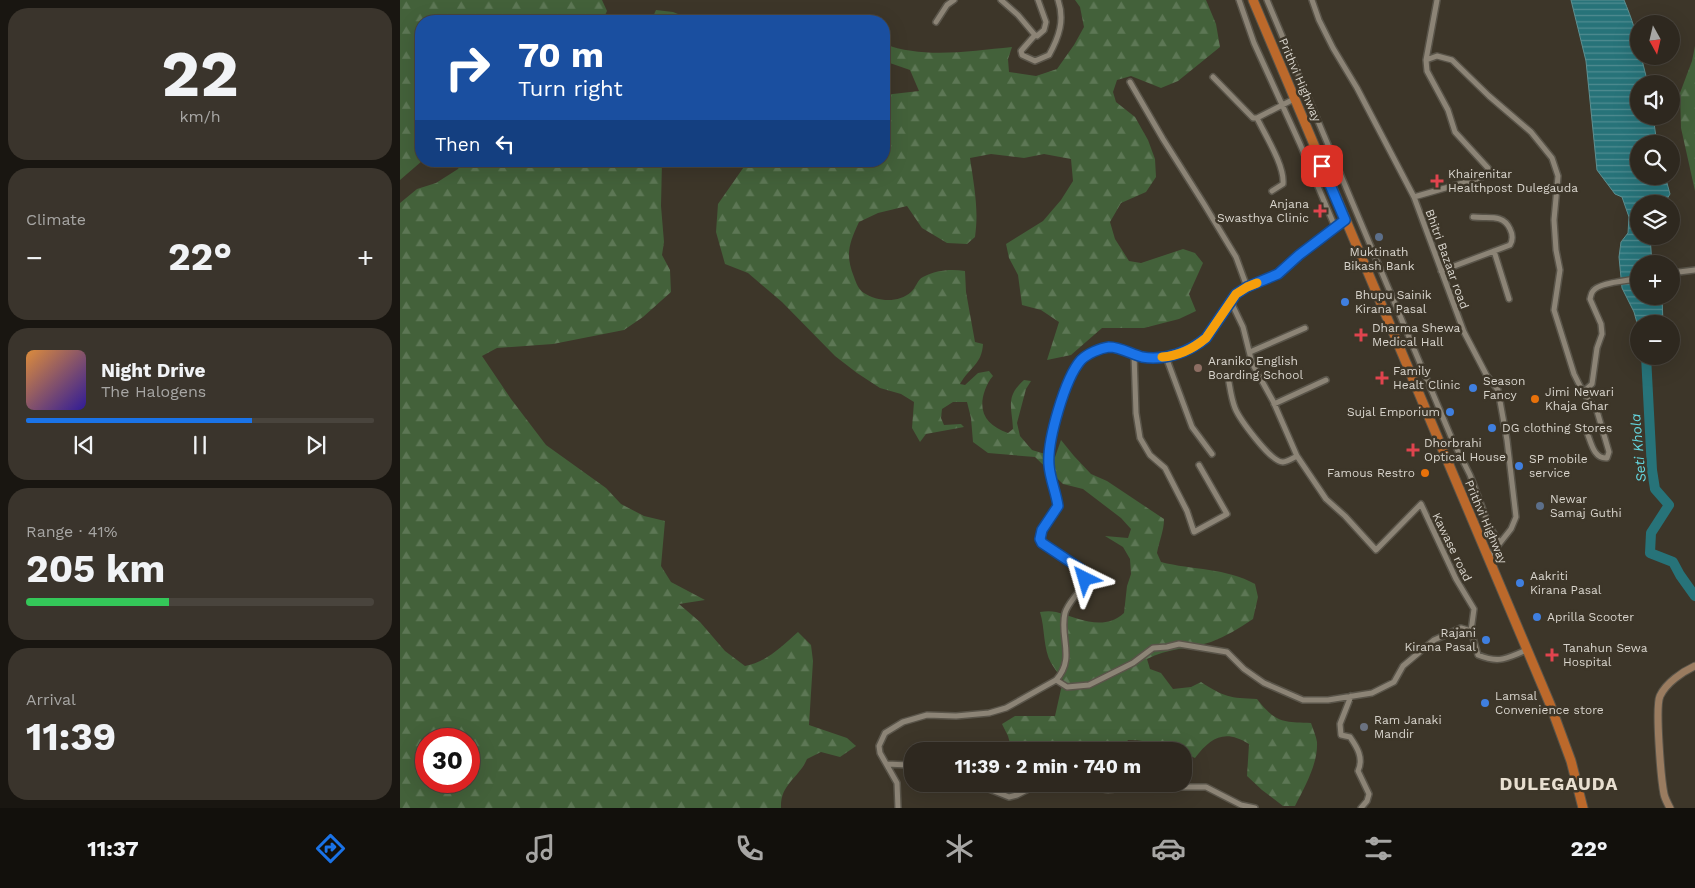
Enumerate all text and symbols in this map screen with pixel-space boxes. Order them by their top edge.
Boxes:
north arrow [1630,15,1680,65]
map controls [1630,15,1680,365]
text: 70 m [518,34,604,76]
icon: right [435,35,500,100]
text: 22 [161,36,239,112]
street label: Prithvi Highway [1276,36,1324,125]
button: sound [1630,75,1680,125]
text: Turn right [518,76,623,101]
text: km/h [179,107,221,126]
icon: left [491,130,519,158]
text: Then [435,133,481,156]
button: search [1630,135,1680,185]
pin [1301,145,1343,187]
icon: arrive [1308,152,1336,180]
place label: Khairenitar Healthpost Dulegauda [1448,167,1578,195]
marker: Khairenitar Healthpost Dulegauda [1430,174,1444,188]
button: layers [1630,195,1680,245]
place label: Anjana Swasthya Clinic [1217,197,1309,225]
marker: Anjana Swasthya Clinic [1313,204,1327,218]
street label: Bhitri Bazaar road [1422,207,1472,311]
text: Climate [26,210,86,229]
marker: Muktinath Bikash Bank [1373,231,1385,243]
text: 22° [168,235,232,279]
text: − [26,241,43,274]
text: + [357,241,374,274]
place label: Muktinath Bikash Bank [1343,245,1415,273]
button: + [1630,255,1680,305]
place label: Bhupu Sainik Kirana Pasal [1355,288,1432,316]
marker: Bhupu Sainik Kirana Pasal [1339,296,1351,308]
button: − [1630,315,1680,365]
place label: Dharma Shewa Medical Hall [1372,321,1461,349]
marker: Dharma Shewa Medical Hall [1354,328,1368,342]
place label: Araniko English Boarding School [1208,354,1303,382]
text: Night Drive [101,359,206,382]
marker: Araniko English Boarding School [1192,362,1204,374]
place label: Family Healt Clinic [1393,364,1461,392]
marker: Family Healt Clinic [1375,371,1389,385]
place label: Season Fancy [1483,374,1525,402]
text: The Halogens [101,382,206,401]
marker: Season Fancy [1467,382,1479,394]
place label: Jimi Newari Khaja Ghar [1545,385,1614,413]
marker: Jimi Newari Khaja Ghar [1529,393,1541,405]
place label: Sujal Emporium [1347,405,1440,419]
marker: Sujal Emporium [1444,406,1456,418]
water label: Seti Khola [1627,413,1649,483]
place label: DG clothing Stores [1502,421,1612,435]
marker: DG clothing Stores [1486,422,1498,434]
icon: previous [70,431,98,459]
icon: pause [186,431,214,459]
icon: next [302,431,330,459]
place label: Dhorbrahi Optical House [1424,436,1506,464]
marker: Dhorbrahi Optical House [1406,443,1420,457]
place label: SP mobile service [1529,452,1588,480]
marker: SP mobile service [1513,460,1525,472]
place label: Famous Restro [1327,466,1415,480]
marker: Famous Restro [1419,467,1431,479]
street label: Prithvi Highway [1462,478,1510,567]
place label: Newar Samaj Guthi [1550,492,1622,520]
marker: Newar Samaj Guthi [1534,500,1546,512]
street label: Kawase road [1429,510,1475,584]
text: Range · 41% [26,522,117,541]
text: 205 km [26,547,165,591]
position arrow [1058,552,1110,604]
place label: Aakriti Kirana Pasal [1530,569,1602,597]
marker: Aakriti Kirana Pasal [1514,577,1526,589]
place label: Aprilla Scooter [1547,610,1634,624]
marker: Aprilla Scooter [1531,611,1543,623]
place label: Rajani Kirana Pasal [1404,626,1476,654]
marker: Rajani Kirana Pasal [1480,634,1492,646]
place label: Tanahun Sewa Hospital [1563,641,1648,669]
marker: Tanahun Sewa Hospital [1545,648,1559,662]
place label: Lamsal Convenience store [1495,689,1604,717]
text: Arrival [26,690,76,709]
marker: Lamsal Convenience store [1479,697,1491,709]
place label: Ram Janaki Mandir [1374,713,1442,741]
text: 11:39 [26,715,116,759]
marker: Ram Janaki Mandir [1358,721,1370,733]
speed limit sign: 30 [415,728,480,793]
text: 11:39 · 2 min · 740 m [955,755,1141,778]
district label: DULEGAUDA [1500,773,1618,794]
icon: directions [313,831,348,866]
icon: music [523,831,558,866]
icon: phone [732,831,767,866]
icon: climate [942,831,977,866]
icon: car [1151,831,1186,866]
icon: filters [1361,831,1396,866]
text: 11:37 [87,836,139,861]
text: 22° [1571,836,1608,861]

